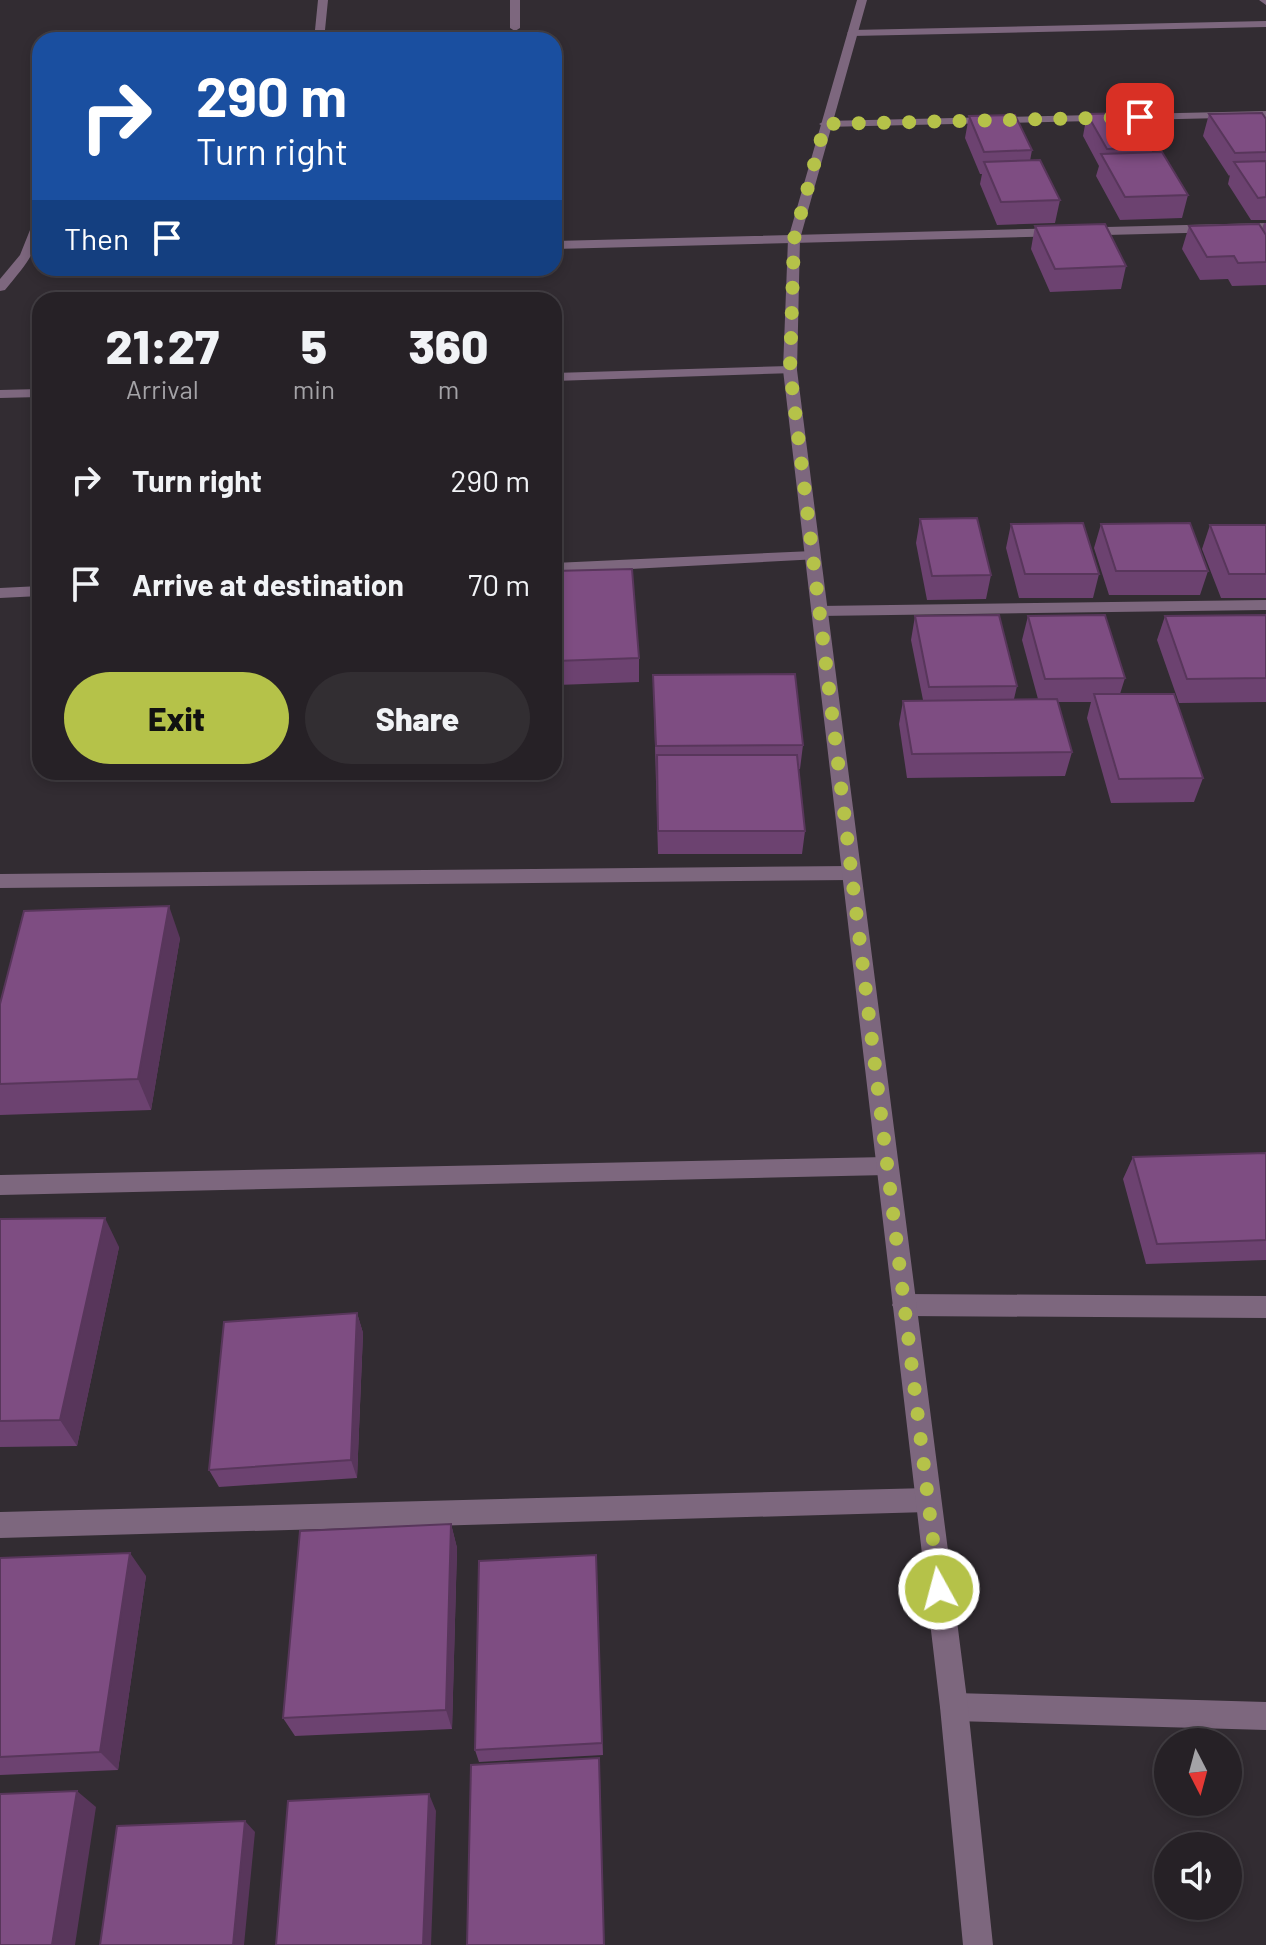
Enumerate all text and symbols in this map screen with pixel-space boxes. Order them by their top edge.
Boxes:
text: 290 m [196,61,347,128]
icon: right [64,64,168,168]
pin [1106,83,1174,151]
icon: arrive [1118,95,1162,139]
text: Turn right [196,129,348,172]
icon: arrive [145,216,189,260]
text: Then [64,220,129,256]
text: 21:27 [106,316,219,374]
text: 5 [301,316,327,374]
text: 360 [409,316,488,374]
text: Arrival [126,373,199,404]
text: min [293,373,335,404]
text: m [438,373,459,404]
icon: right [64,458,108,502]
text: Turn right [132,462,262,498]
text: 290 m [451,462,530,498]
icon: arrive [64,562,108,606]
text: Arrive at destination [132,566,404,602]
text: 70 m [468,566,530,602]
button: Exit [64,672,289,764]
button: Share [305,672,530,764]
position arrow [897,1547,981,1631]
north arrow [1154,1728,1242,1816]
map controls [1154,1728,1242,1920]
button: sound [1154,1832,1242,1920]

